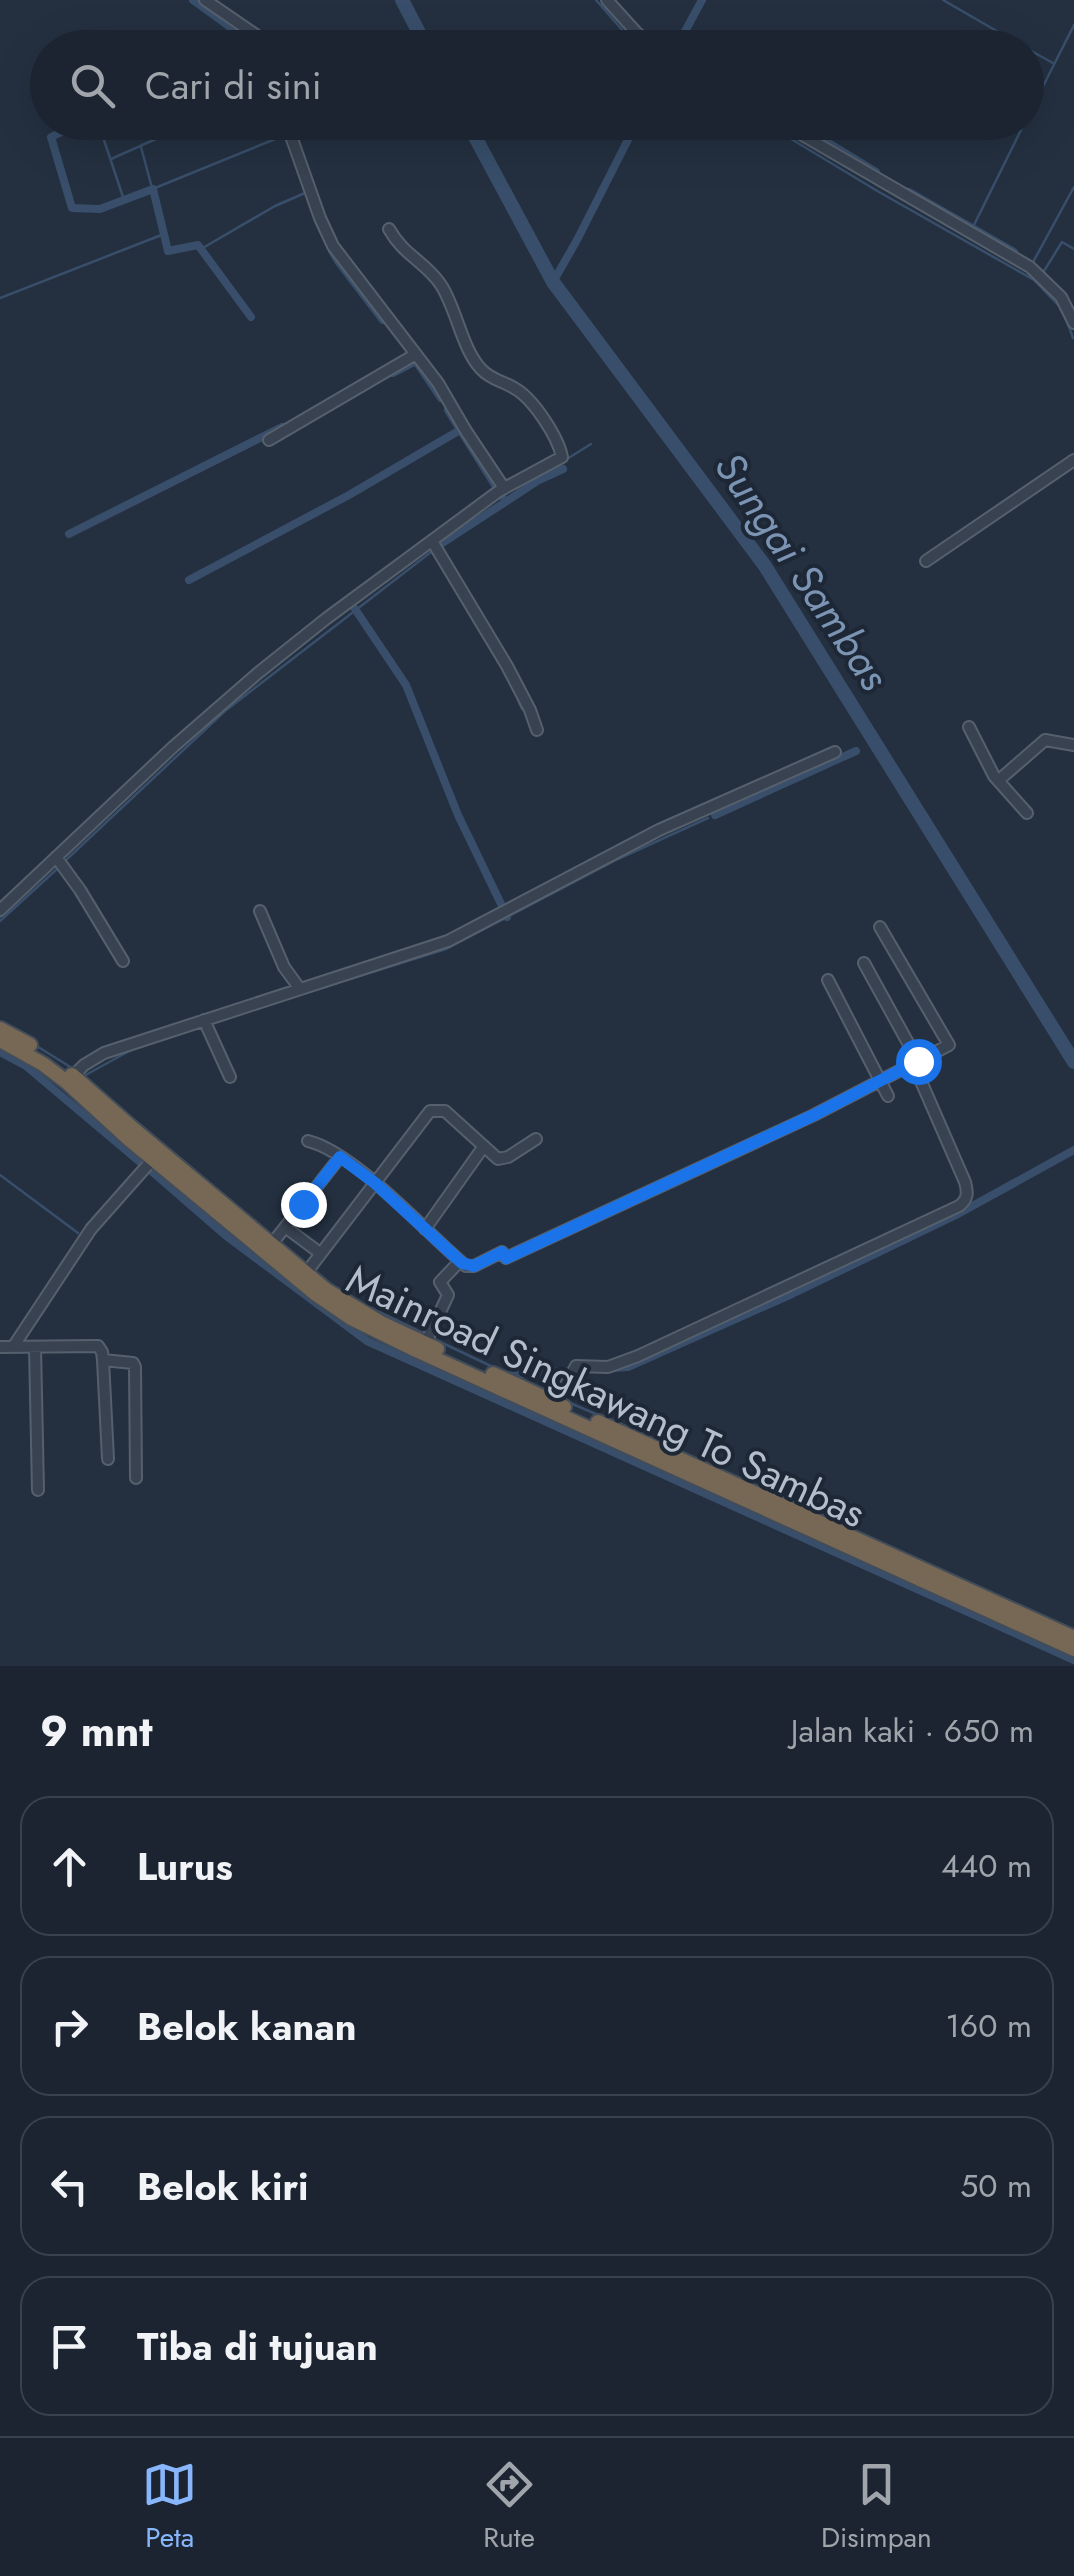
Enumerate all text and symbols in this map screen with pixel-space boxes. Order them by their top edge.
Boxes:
search box [30,30,1044,140]
icon: search [65,58,120,113]
text: Cari di sini [145,58,322,113]
water label: Sungai Sambas [700,440,904,703]
route start [896,1039,942,1085]
route end [281,1182,327,1228]
street label: Mainroad Singkawang To Sambas [337,1250,875,1542]
text: 9 mnt [40,1701,153,1762]
text: Jalan kaki · 650 m [791,1708,1034,1754]
icon: ahead [42,1839,97,1894]
text: Lurus [137,1839,233,1894]
text: 440 m [941,1843,1032,1889]
icon: right [42,1999,97,2054]
text: Belok kanan [137,1999,357,2054]
text: 160 m [945,2003,1032,2049]
icon: left [42,2159,97,2214]
text: Belok kiri [137,2159,309,2214]
text: 50 m [960,2163,1032,2209]
icon: arrive [42,2319,97,2374]
text: Tiba di tujuan [137,2319,378,2374]
tab: Peta [142,2457,197,2558]
tab: Rute [482,2457,537,2558]
tab: Disimpan [821,2457,932,2558]

